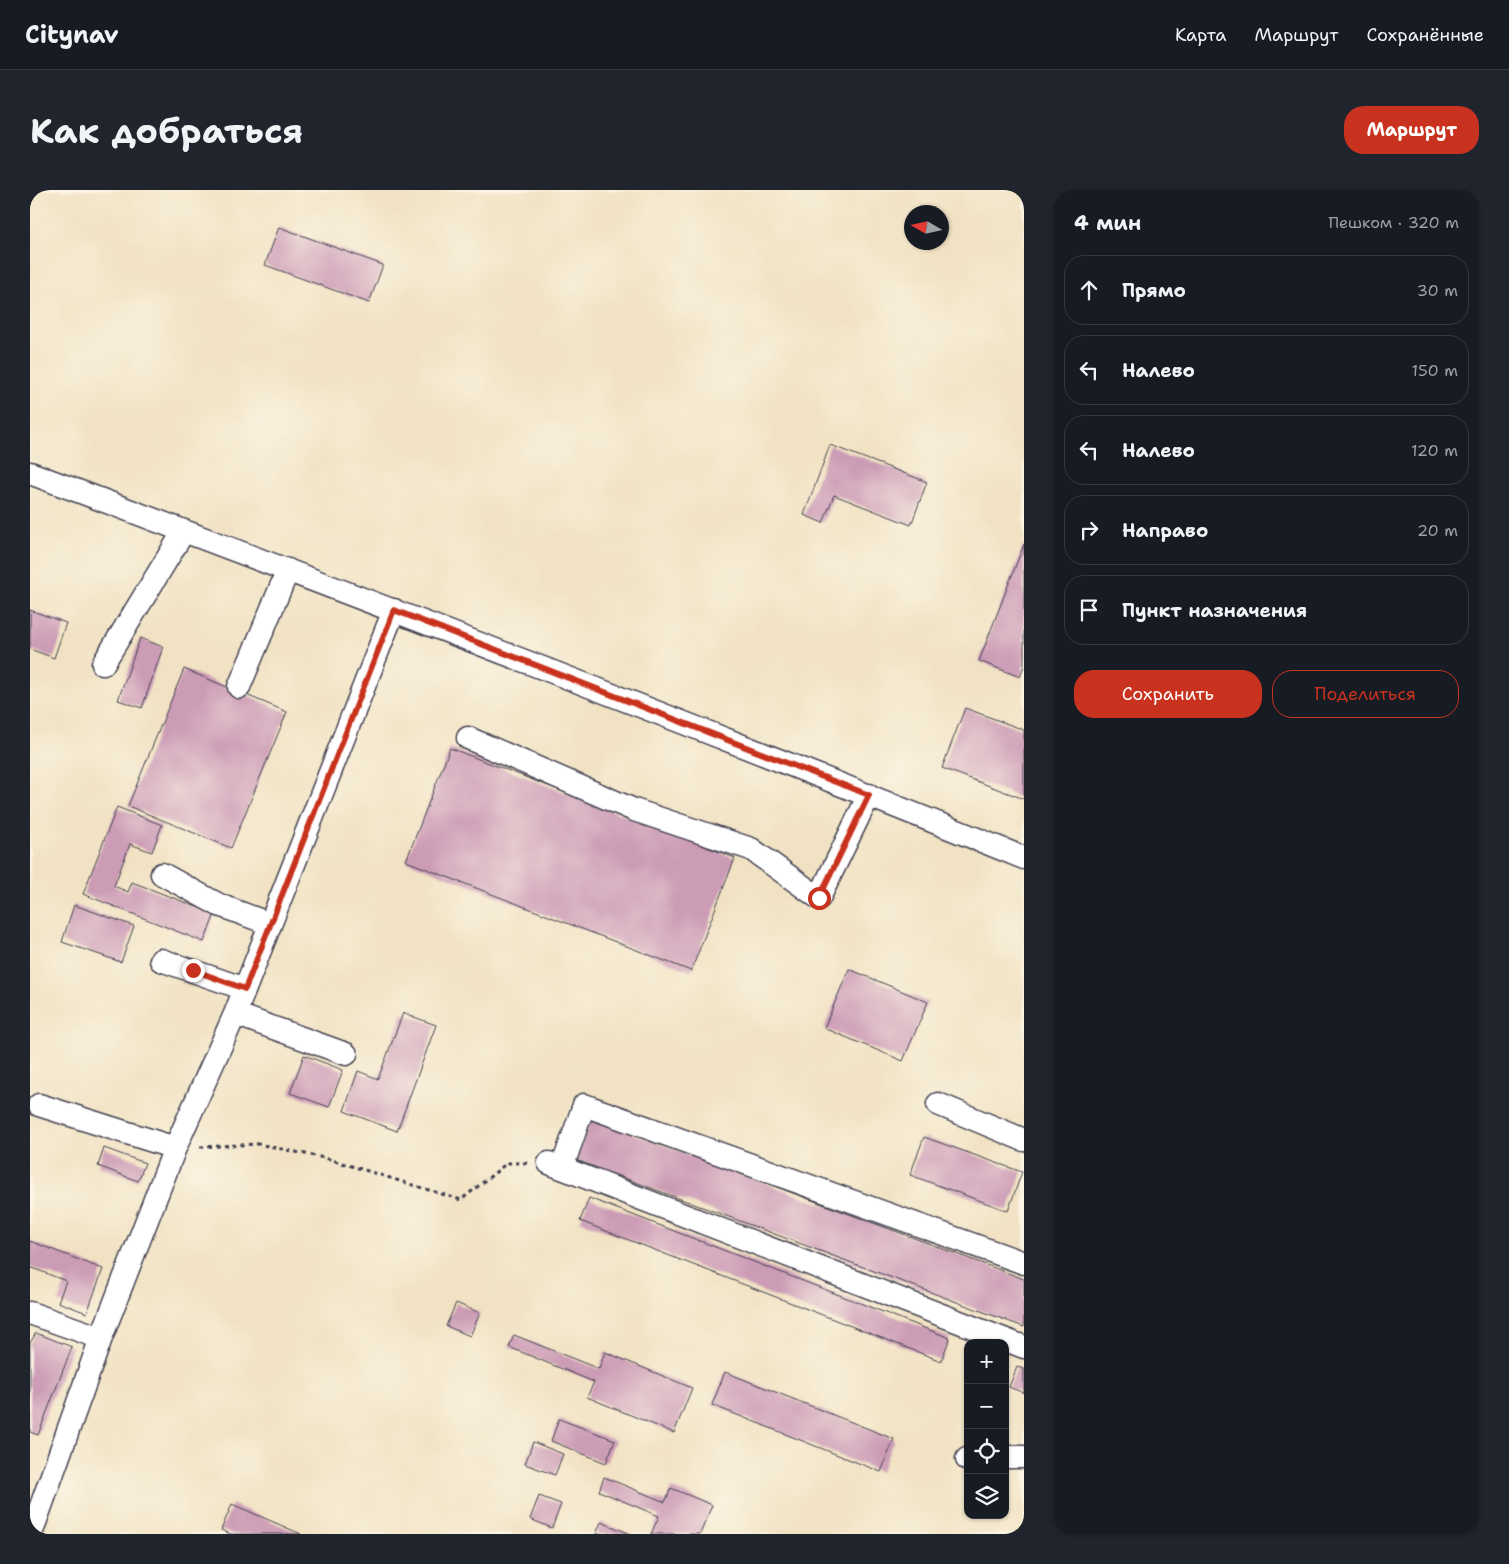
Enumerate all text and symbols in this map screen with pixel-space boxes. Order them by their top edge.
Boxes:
text: Citynav [25,19,119,51]
text: Карта [1175,23,1226,47]
text: Маршрут [1254,23,1338,47]
text: Сохранённые [1366,23,1484,47]
button: Маршрут [1344,106,1479,154]
text: Как добраться [30,107,303,154]
north arrow [904,205,949,250]
text: 4 мин [1074,209,1141,237]
text: Пешком · 320 m [1328,212,1459,233]
icon: ahead [1075,276,1103,304]
text: Прямо [1122,278,1186,303]
text: 30 m [1417,280,1458,301]
icon: left [1075,356,1103,384]
text: Налево [1122,358,1195,383]
text: 150 m [1411,360,1458,381]
icon: left [1075,436,1103,464]
text: Налево [1122,438,1195,463]
text: 120 m [1411,440,1458,461]
icon: right [1075,516,1103,544]
text: Направо [1122,518,1208,543]
text: 20 m [1417,520,1458,541]
icon: arrive [1075,596,1103,624]
text: Пункт назначения [1122,598,1307,623]
button: Сохранить [1074,670,1262,718]
button: Поделиться [1272,670,1459,718]
route start [808,887,831,910]
route end [182,959,205,982]
map controls [964,1339,1009,1519]
button: + [964,1339,1009,1384]
button: − [964,1384,1009,1429]
button: locate [964,1429,1009,1474]
button: layers [964,1474,1009,1519]

